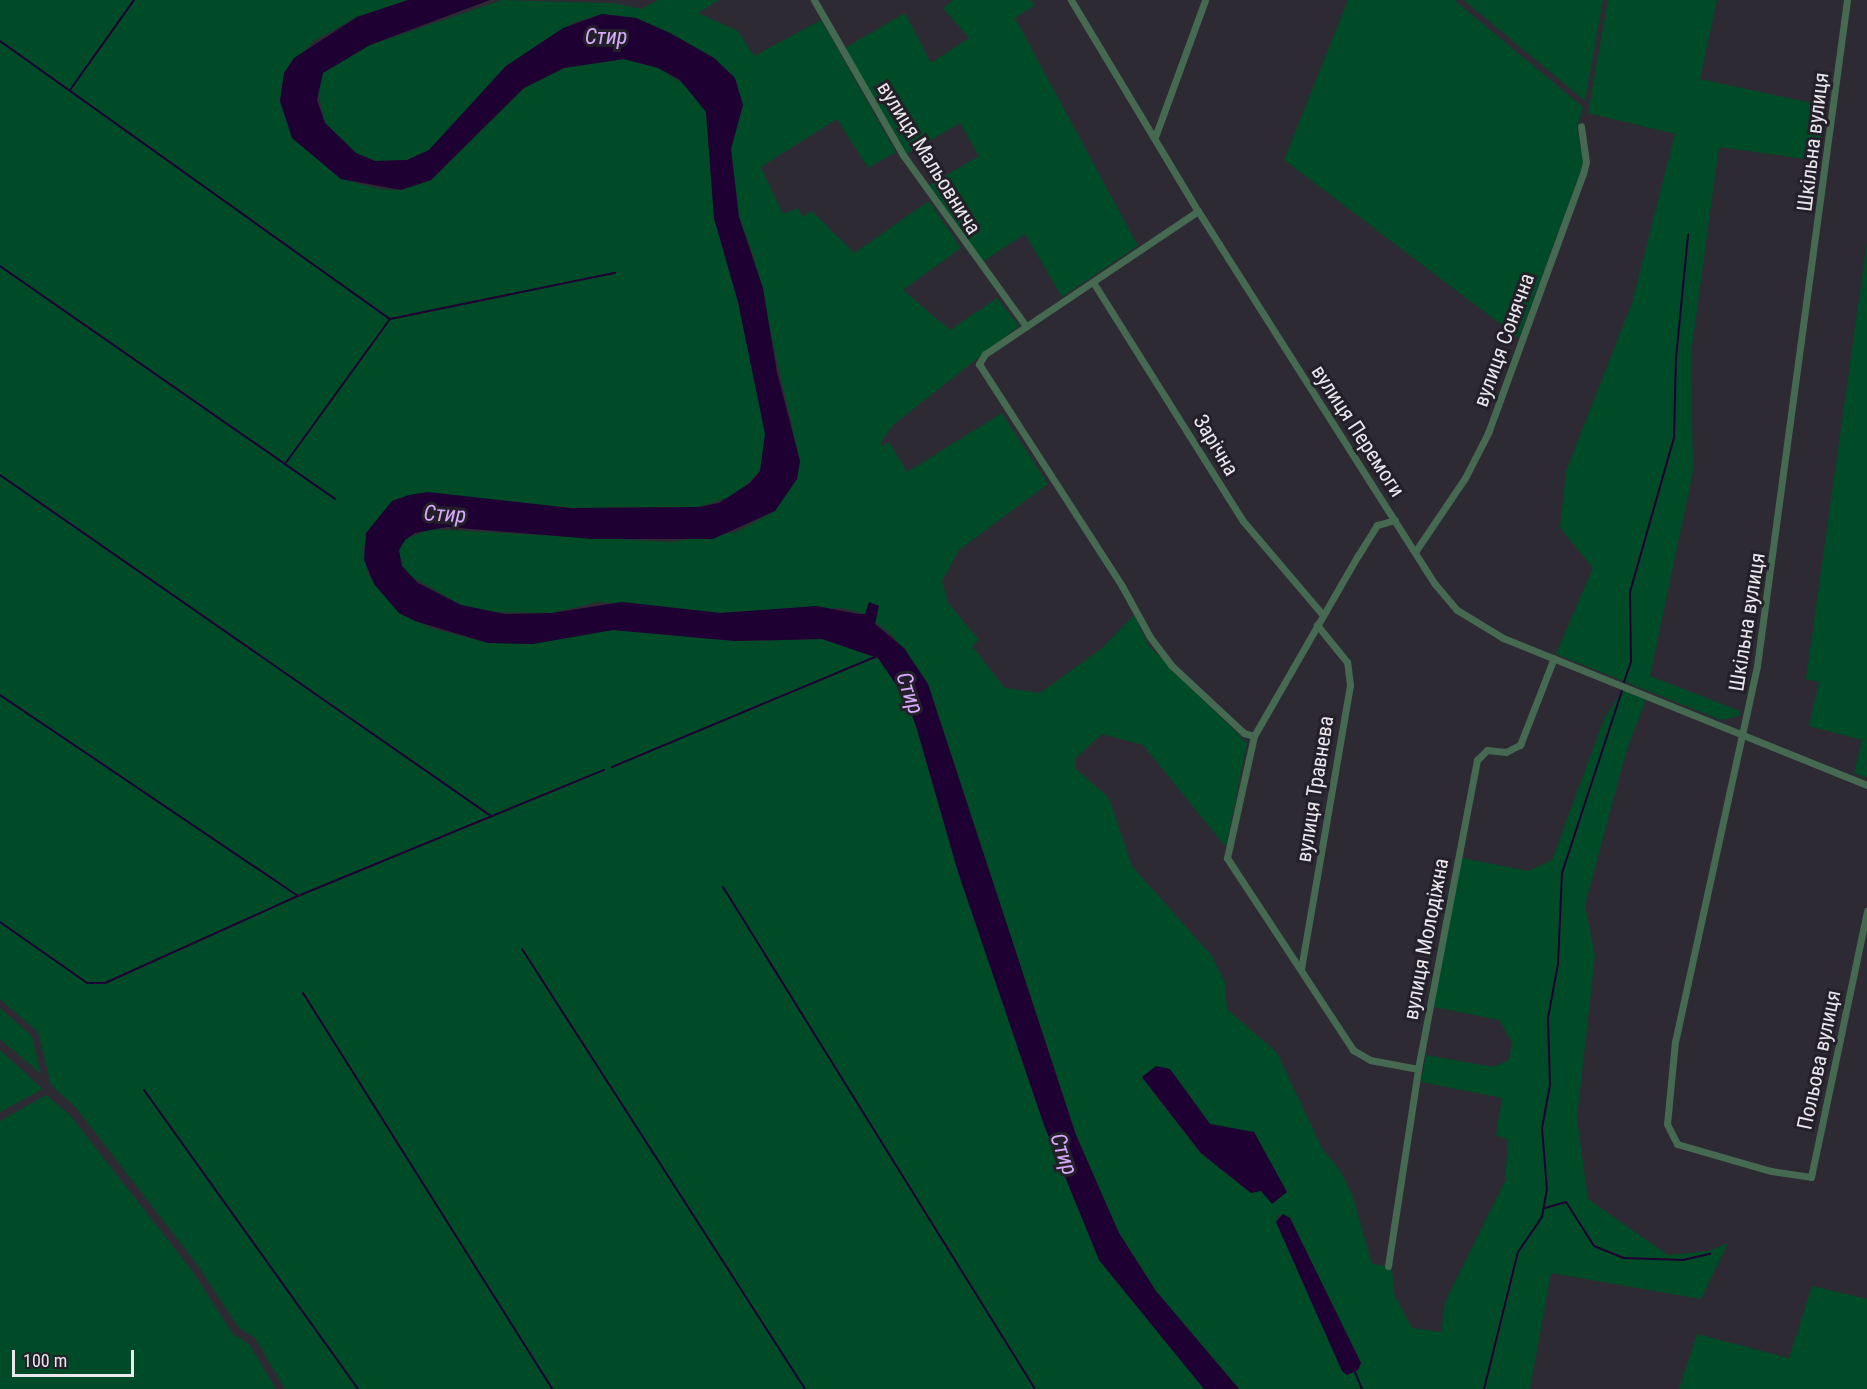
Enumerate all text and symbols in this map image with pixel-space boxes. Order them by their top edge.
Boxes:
water label: Стир [585,24,627,50]
street label: Шкільна вулиця [1792,71,1834,213]
street label: вулиця Мальовнича [872,77,986,239]
street label: вулиця Сонячна [1468,270,1540,410]
street label: вулиця Перемоги [1306,360,1410,502]
street label: Зарічна [1188,410,1244,480]
water label: Стир [423,500,467,528]
street label: Шкільна вулиця [1724,551,1770,693]
water label: Стир [891,669,929,717]
street label: вулиця Травнева [1291,714,1339,864]
street label: вулиця Молодіжна [1398,856,1454,1022]
street label: Польова вулиця [1792,988,1846,1132]
water label: Стир [1045,1130,1083,1178]
scale bar [15,1338,136,1376]
text: 100 m [23,1350,67,1371]

